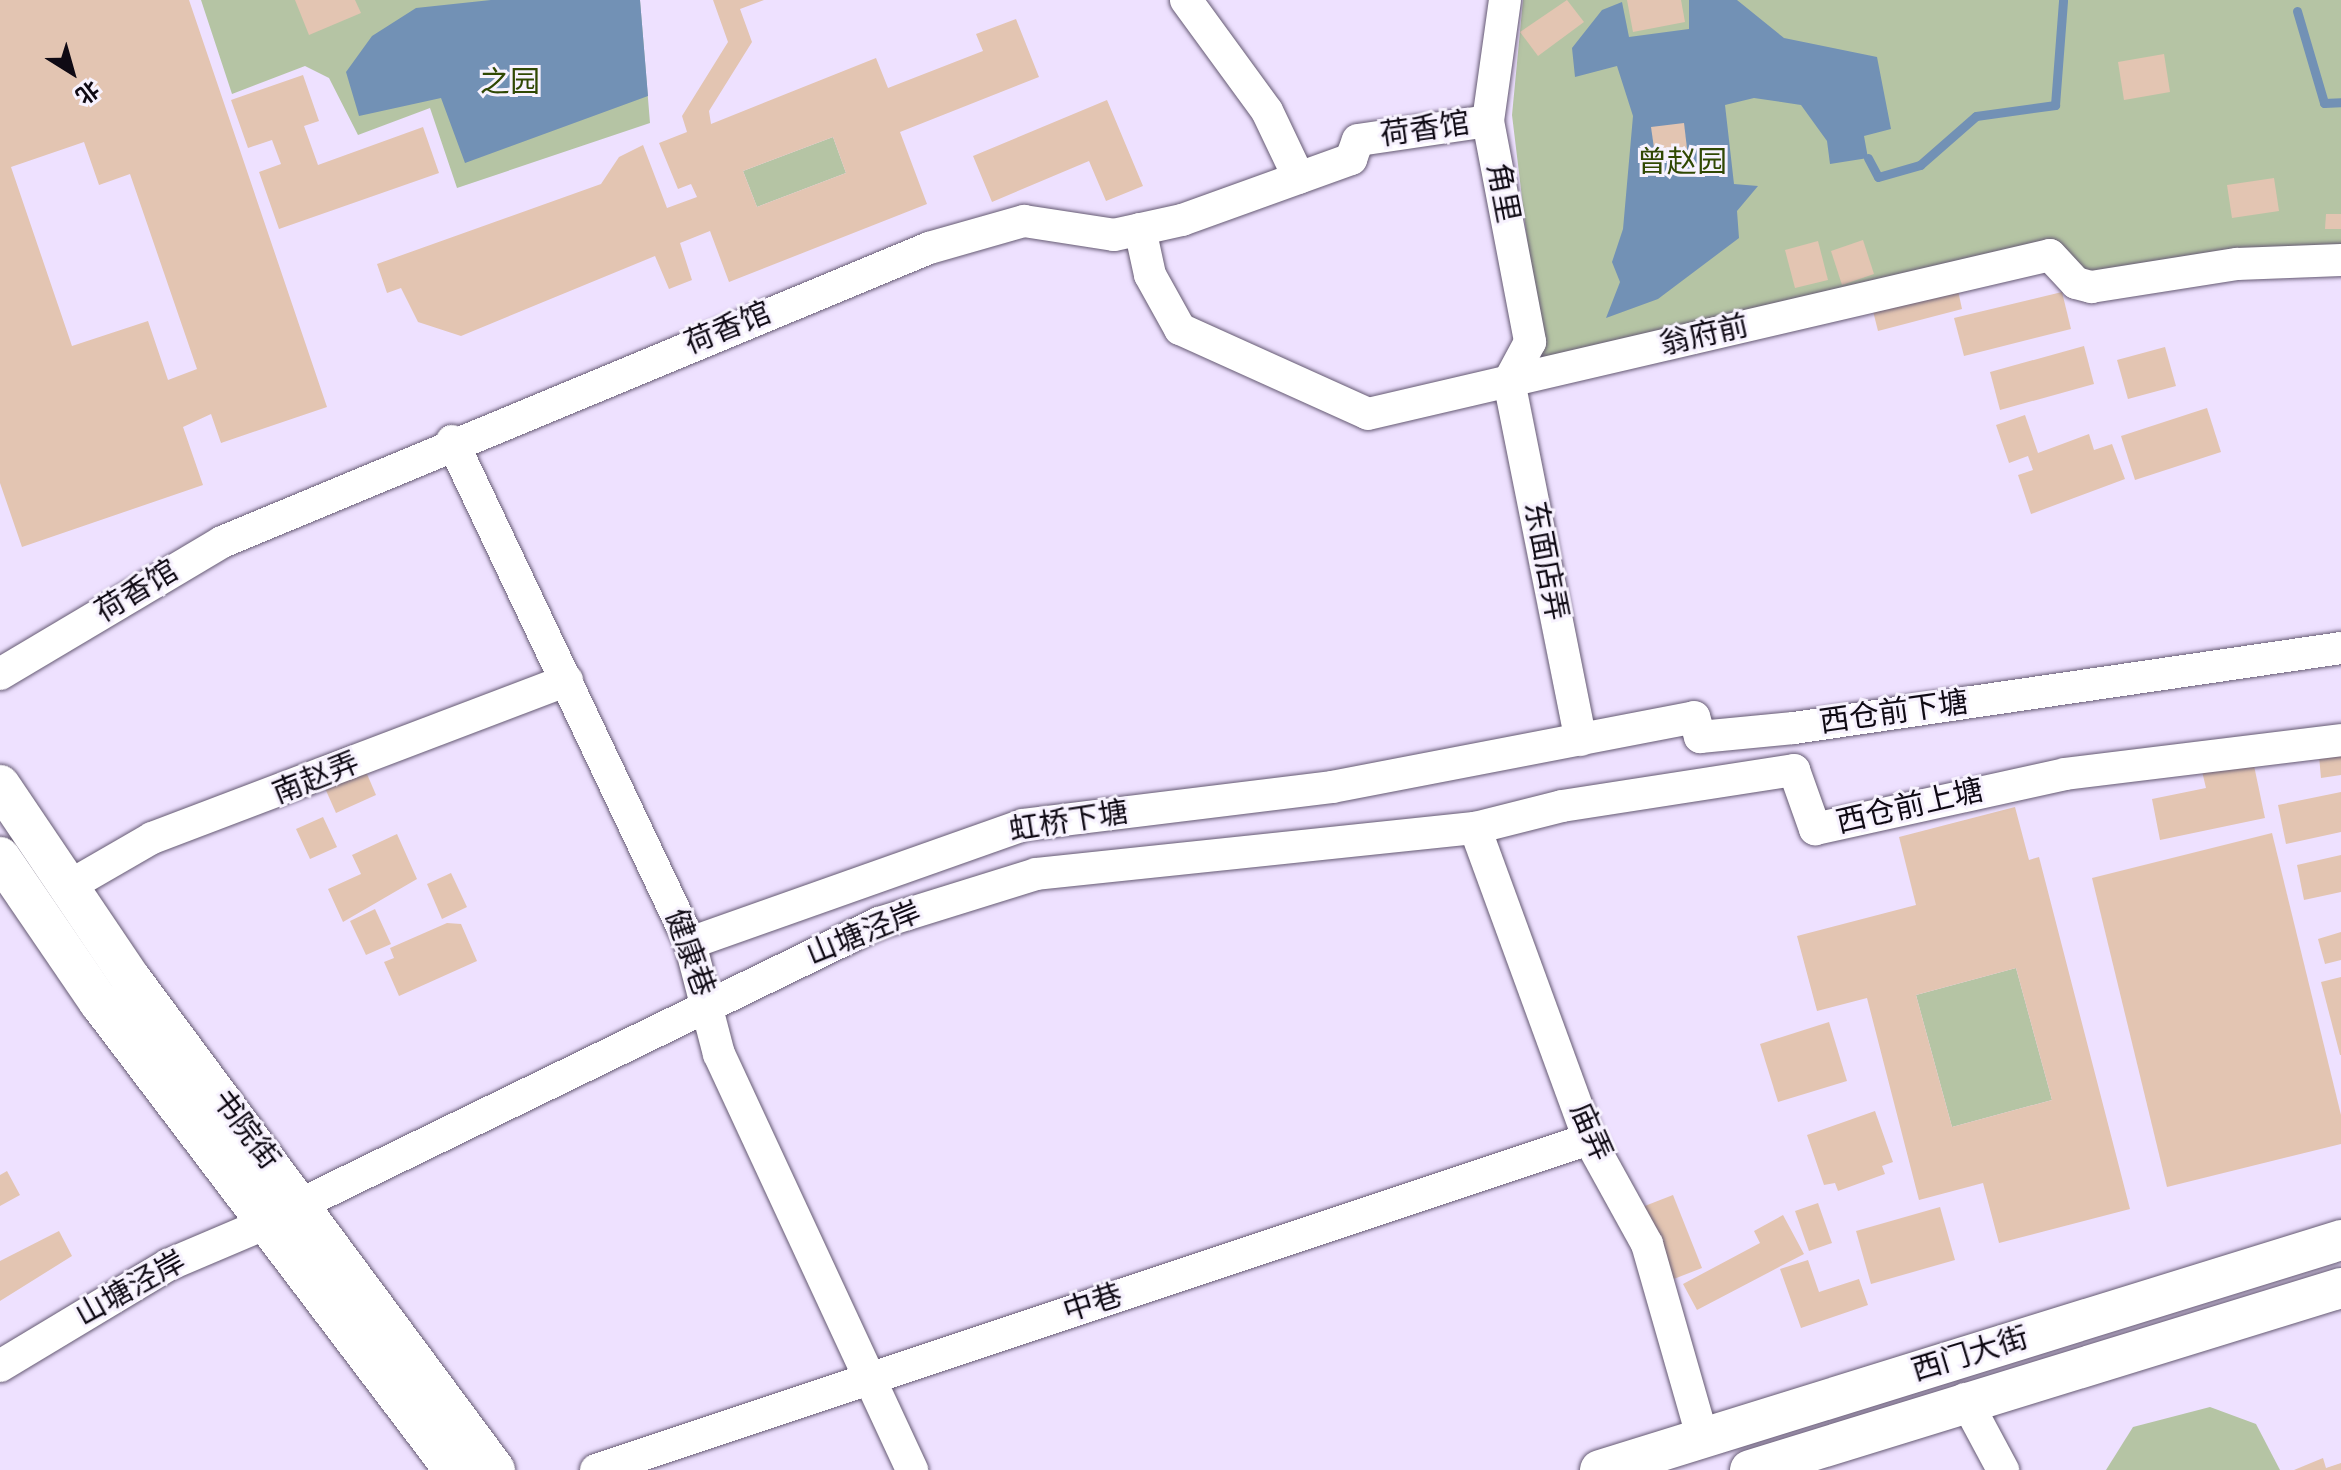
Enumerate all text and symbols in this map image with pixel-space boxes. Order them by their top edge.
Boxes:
north arrow [32,32,112,112]
park label: 之园 [480,65,540,101]
text: 北 [70,74,104,109]
street label: 荷香馆 [1378,106,1472,154]
park label: 曾赵园 [1637,145,1727,181]
street label: 角里 [1479,160,1525,226]
street label: 荷香馆 [680,295,776,363]
street label: 翁府前 [1656,308,1752,364]
street label: 东面店弄 [1516,499,1574,623]
street label: 荷香馆 [89,553,185,631]
street label: 西仓前下塘 [1817,685,1971,741]
street label: 南赵弄 [268,745,364,813]
street label: 西仓前上塘 [1833,773,1987,841]
street label: 虹桥下塘 [1007,795,1131,849]
street label: 山塘泾岸 [802,895,926,973]
street label: 健康巷 [657,905,721,1001]
street label: 书院街 [204,1083,286,1177]
street label: 庙弄 [1561,1097,1619,1167]
street label: 山塘泾岸 [70,1244,192,1334]
street label: 中巷 [1059,1278,1127,1330]
street label: 西门大街 [1907,1320,2033,1390]

